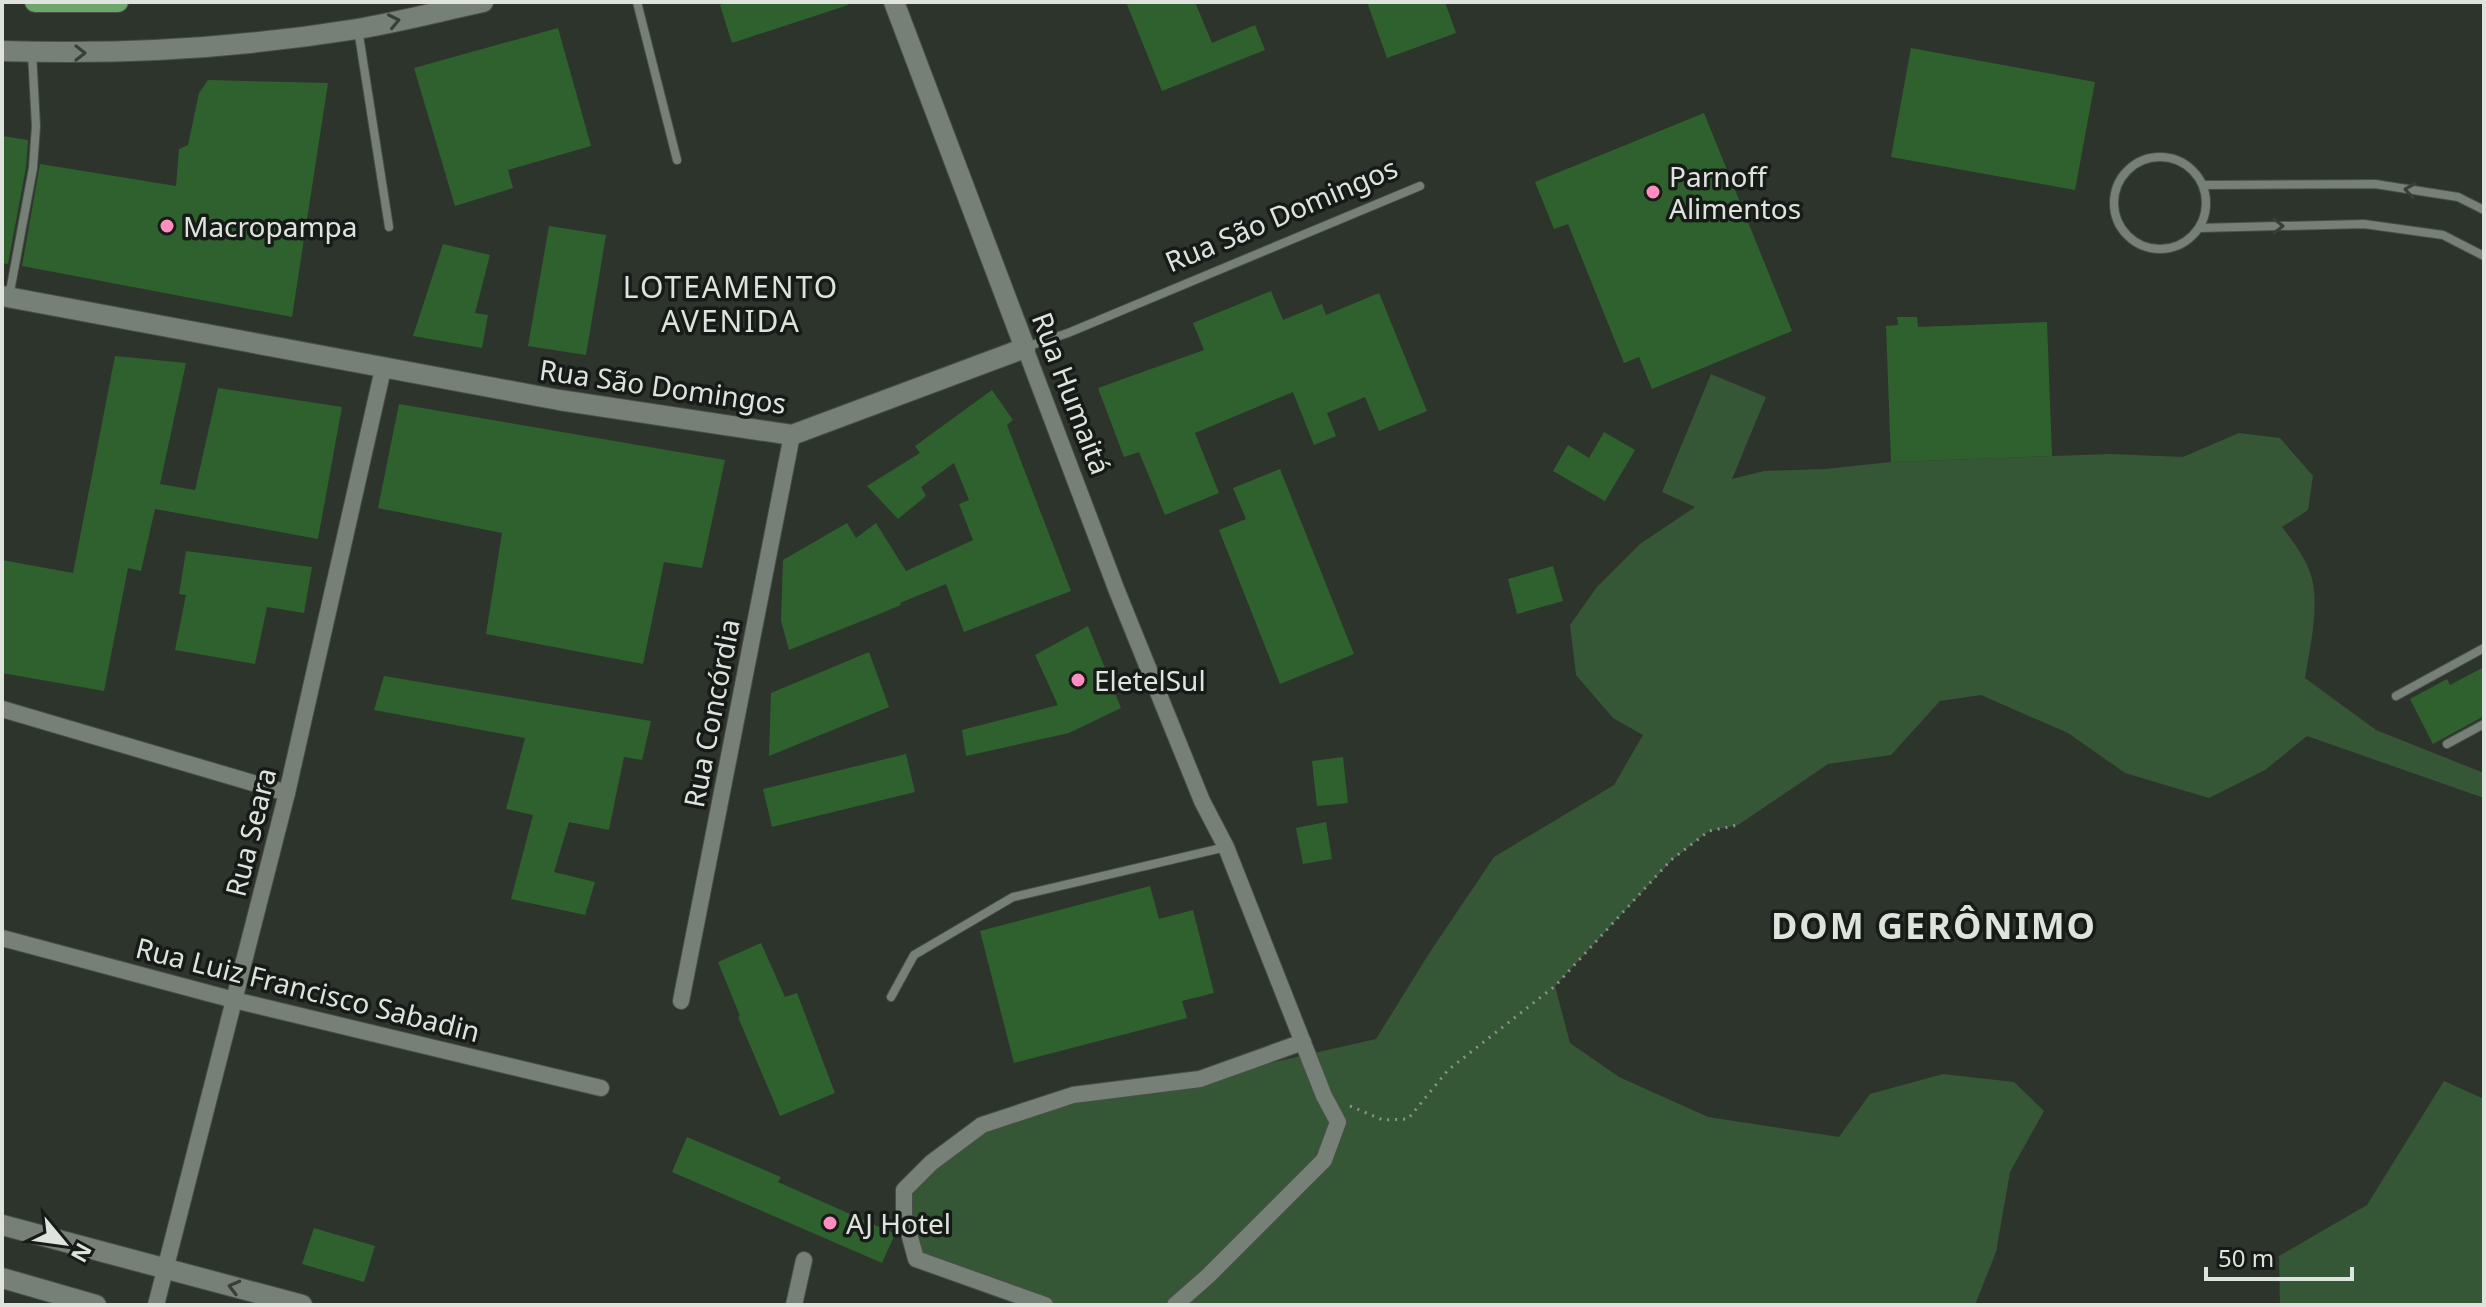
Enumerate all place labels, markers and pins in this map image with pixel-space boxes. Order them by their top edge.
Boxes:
place label: Parnoff Alimentos [1669,157,1801,227]
marker: Parnoff Alimentos [1644,183,1662,201]
place label: Macropampa [183,207,358,245]
marker: Macropampa [158,217,176,235]
place label: EletelSul [1094,661,1206,699]
marker: EletelSul [1069,671,1087,689]
place label: AJ Hotel [846,1204,951,1242]
marker: AJ Hotel [821,1214,839,1232]

